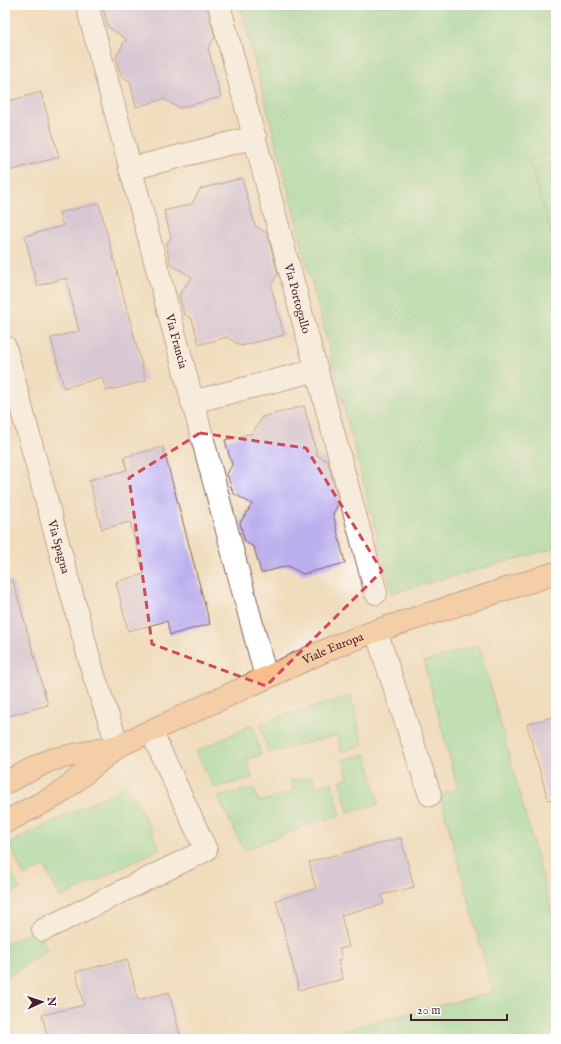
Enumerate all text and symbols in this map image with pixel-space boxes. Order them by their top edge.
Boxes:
street label: Via Portogallo [280,261,314,336]
street label: Via Francia [161,311,191,371]
street label: Via Spagna [44,518,73,576]
street label: Viale Europa [299,629,366,669]
north arrow [22,982,62,1022]
text: N [44,995,58,1007]
scale bar [411,996,507,1022]
text: 20 m [417,1003,440,1018]

